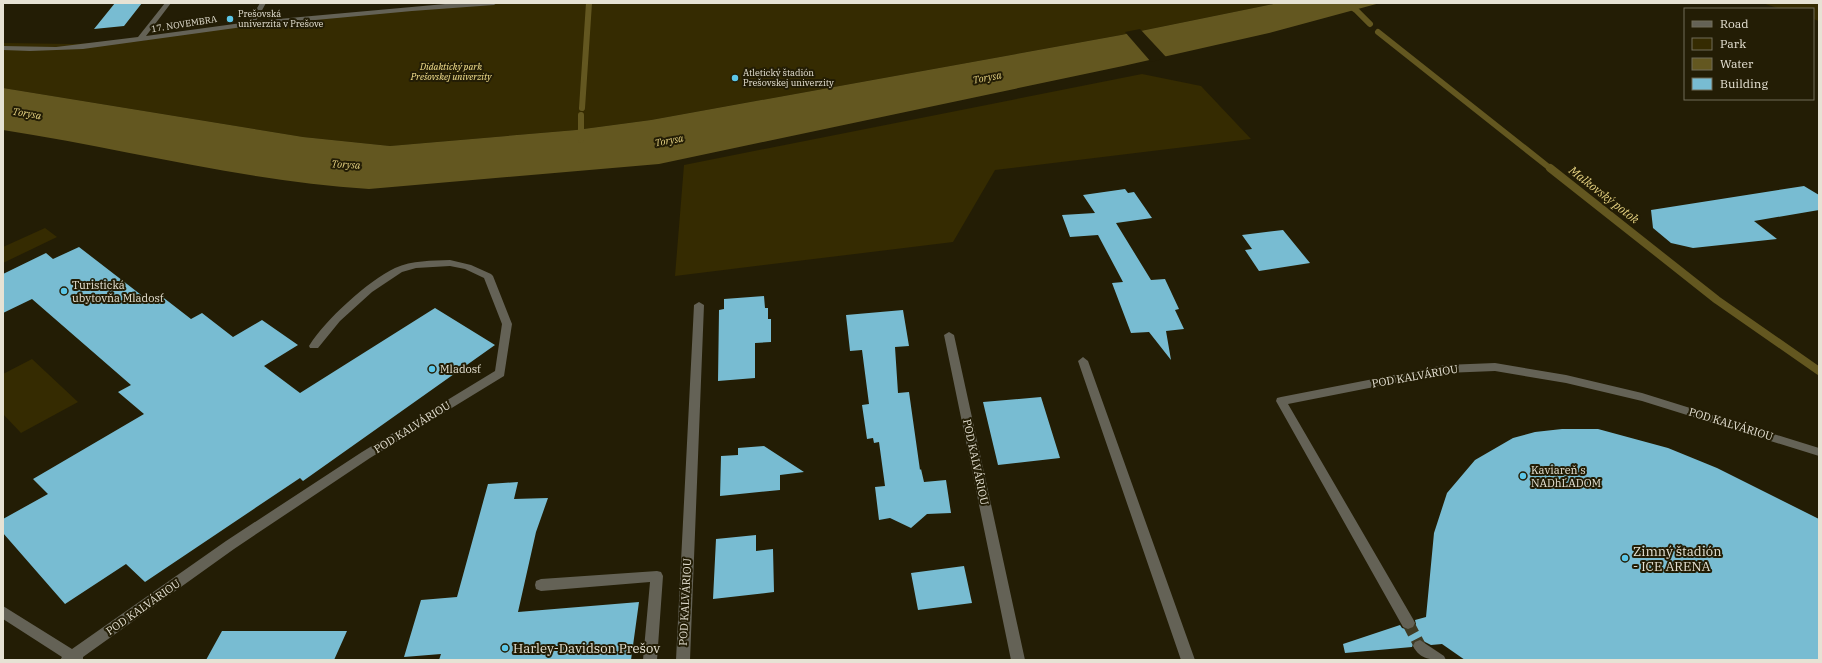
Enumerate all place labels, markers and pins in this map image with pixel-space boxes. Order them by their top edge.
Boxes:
place label: Prešovská univerzita v Prešove [238,8,324,29]
marker: Prešovská univerzita v Prešove [225,14,235,24]
place label: Atletický štadión Prešovskej univerzity [743,67,834,88]
marker: Atletický štadión Prešovskej univerzity [730,73,740,83]
place label: Turistická ubytovňa Mladosť [72,278,164,305]
marker: Turistická ubytovňa Mladosť [59,286,69,296]
place label: Mladosť [440,362,481,376]
marker: Mladosť [427,364,437,374]
place label: Kaviareň s NADhĽADOM [1531,463,1601,490]
marker: Kaviareň s NADhĽADOM [1518,471,1528,481]
place label: Zimný štadión - ICE ARENA [1633,543,1721,575]
marker: Zimný štadión - ICE ARENA [1620,553,1630,563]
place label: Harley-Davidson Prešov [513,640,660,657]
marker: Harley-Davidson Prešov [500,643,510,653]

